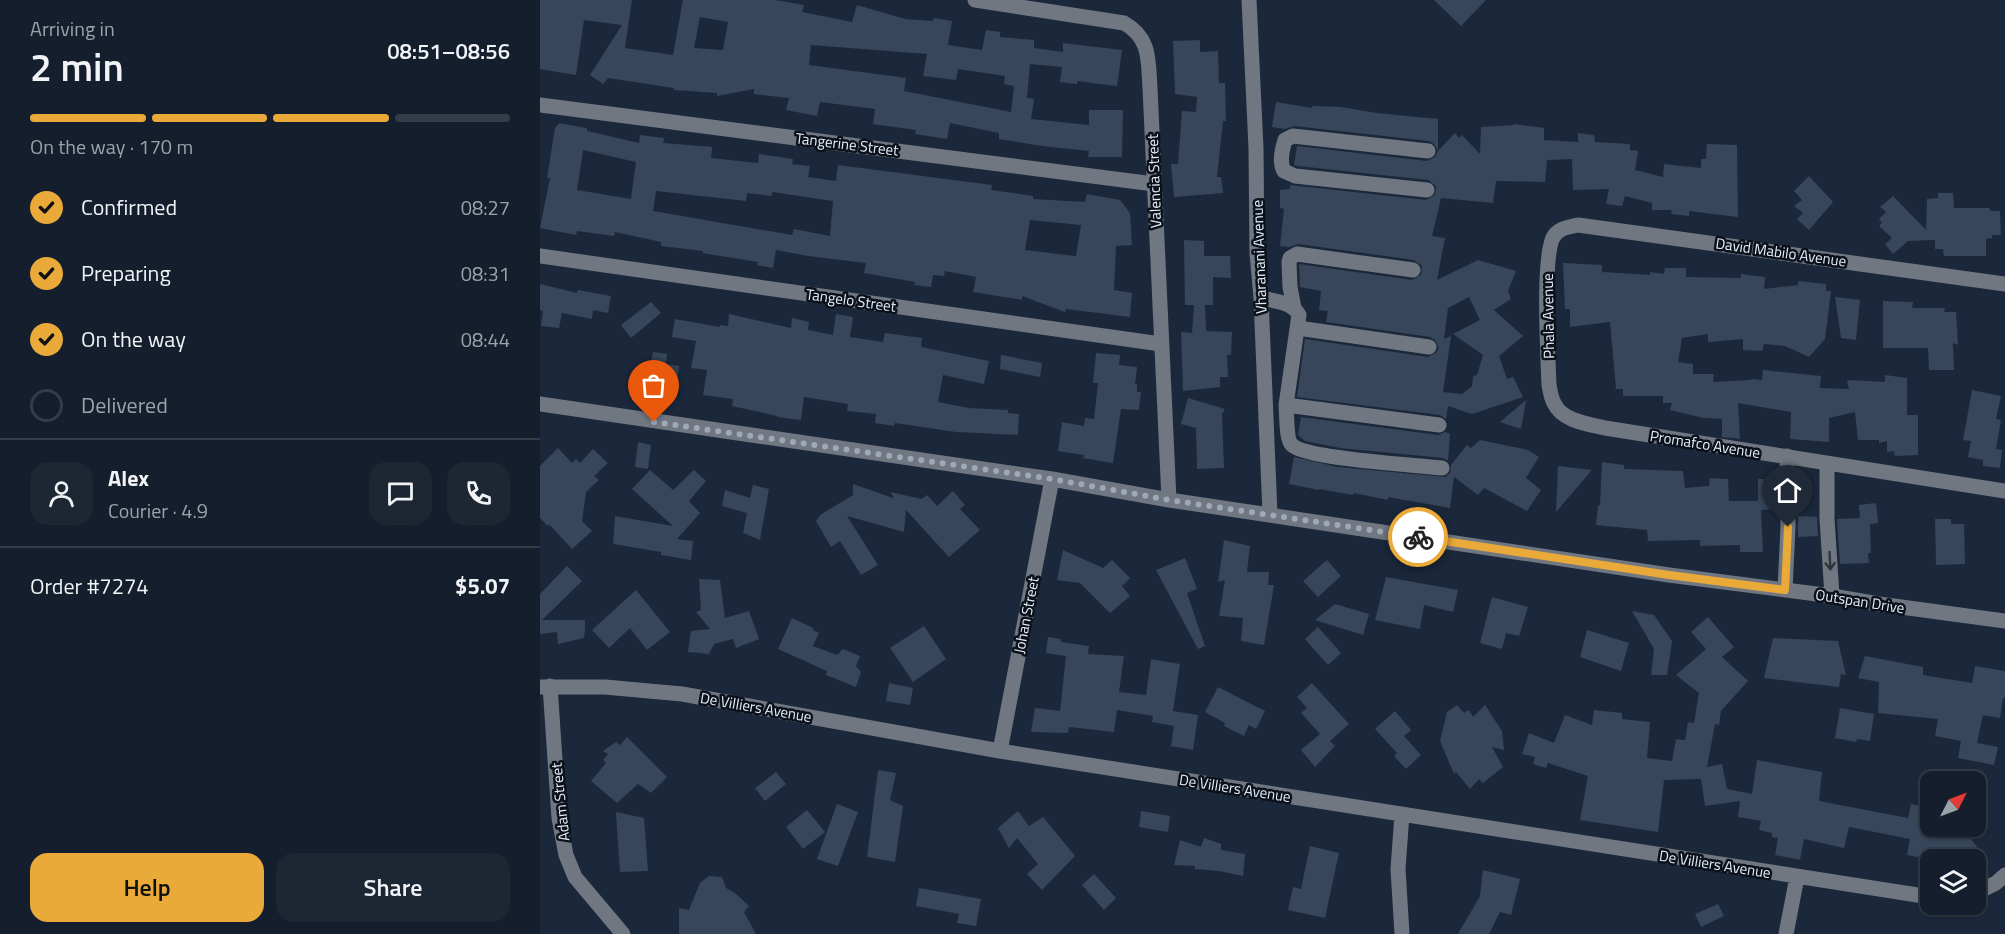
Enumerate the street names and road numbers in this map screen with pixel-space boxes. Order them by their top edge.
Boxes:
street label: Tangerine Street [794,126,900,162]
street label: Valencia Street [1141,133,1167,228]
street label: Vharanani Avenue [1246,200,1272,314]
street label: David Mabilo Avenue [1714,231,1848,273]
street label: Phala Avenue [1536,273,1560,359]
street label: Tangelo Street [804,282,898,318]
street label: Promafco Avenue [1648,424,1762,464]
street label: Johan Street [1007,574,1045,655]
street label: Outspan Drive [1814,583,1906,619]
street label: De Villiers Avenue [698,686,814,728]
street label: Adam Street [544,761,576,842]
street label: De Villiers Avenue [1178,768,1292,808]
street label: De Villiers Avenue [1658,844,1772,884]

